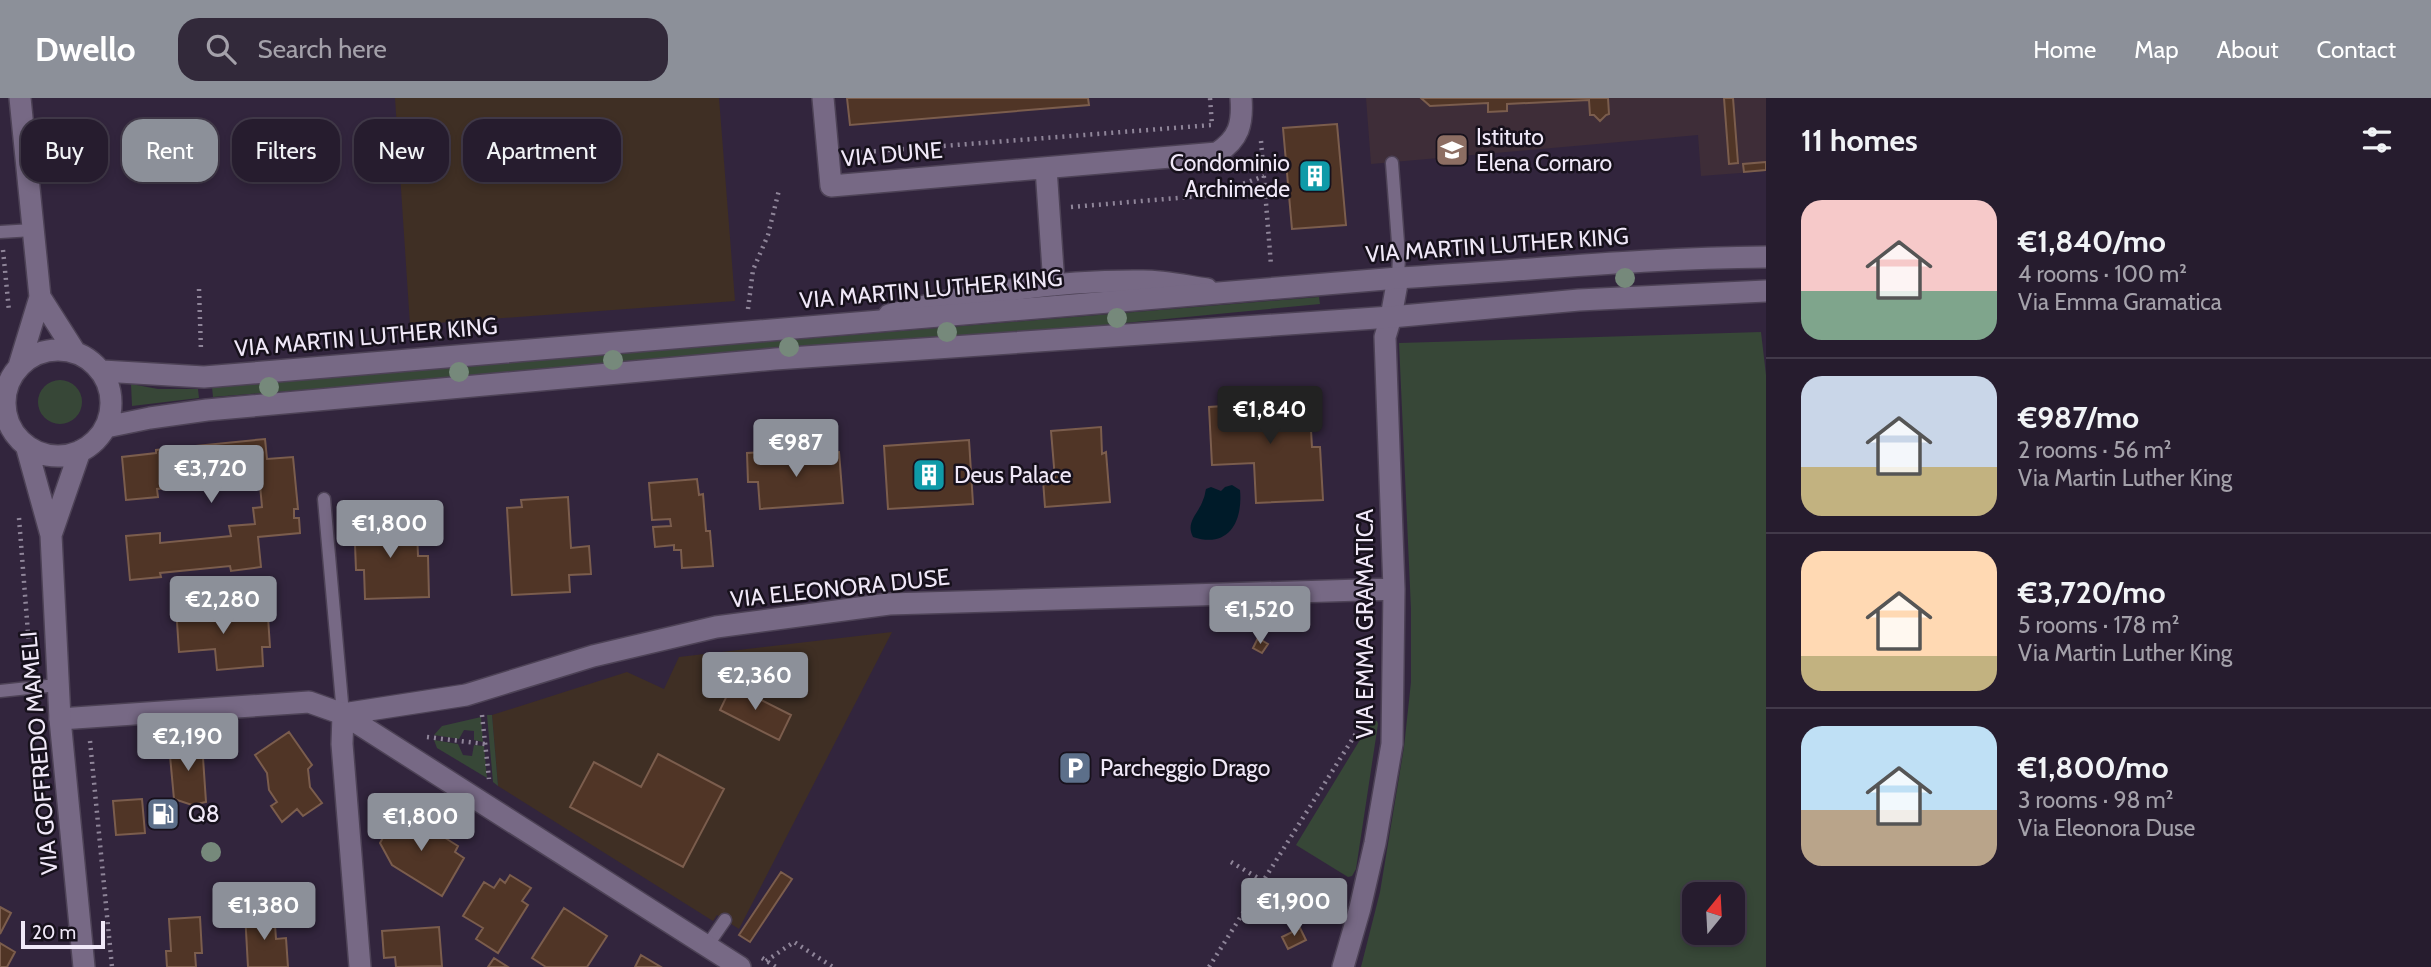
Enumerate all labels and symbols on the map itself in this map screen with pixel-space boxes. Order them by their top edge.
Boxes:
place label: Istituto Elena Cornaro [1476,123,1612,177]
school or university icon: Istituto Elena Cornaro [1433,131,1471,169]
street label: VIA DUNE [840,136,944,172]
place label: Condominio Archimede [1170,149,1290,203]
building icon: Condominio Archimede [1296,157,1334,195]
street label: VIA MARTIN LUTHER KING [1364,222,1630,268]
street label: VIA MARTIN LUTHER KING [798,264,1064,314]
street label: VIA MARTIN LUTHER KING [233,312,499,362]
pin: €1,840 [1213,386,1327,446]
pin: €987 [755,420,837,479]
pin: €3,720 [154,446,268,505]
building icon: Deus Palace [910,456,948,494]
place label: Deus Palace [954,461,1072,489]
pin: €1,800 [333,500,447,560]
street label: VIA EMMA GRAMATICA [1351,509,1379,739]
street label: VIA ELEONORA DUSE [729,563,951,613]
pin: €2,280 [166,576,280,636]
pin: €1,520 [1203,587,1317,646]
street label: VIA GOFFREDO MAMELI [14,630,64,876]
pin: €2,360 [698,652,812,712]
pin: €2,190 [131,714,245,773]
parking icon: Parcheggio Drago [1056,749,1094,787]
place label: Parcheggio Drago [1100,754,1270,782]
pin: €1,800 [364,794,478,853]
fuel station icon: Q8 [144,795,182,833]
place label: Q8 [188,800,220,828]
pin: €1,900 [1237,878,1351,938]
pin: €1,380 [207,882,321,942]
north arrow [1682,882,1745,945]
scale bar [21,918,105,950]

